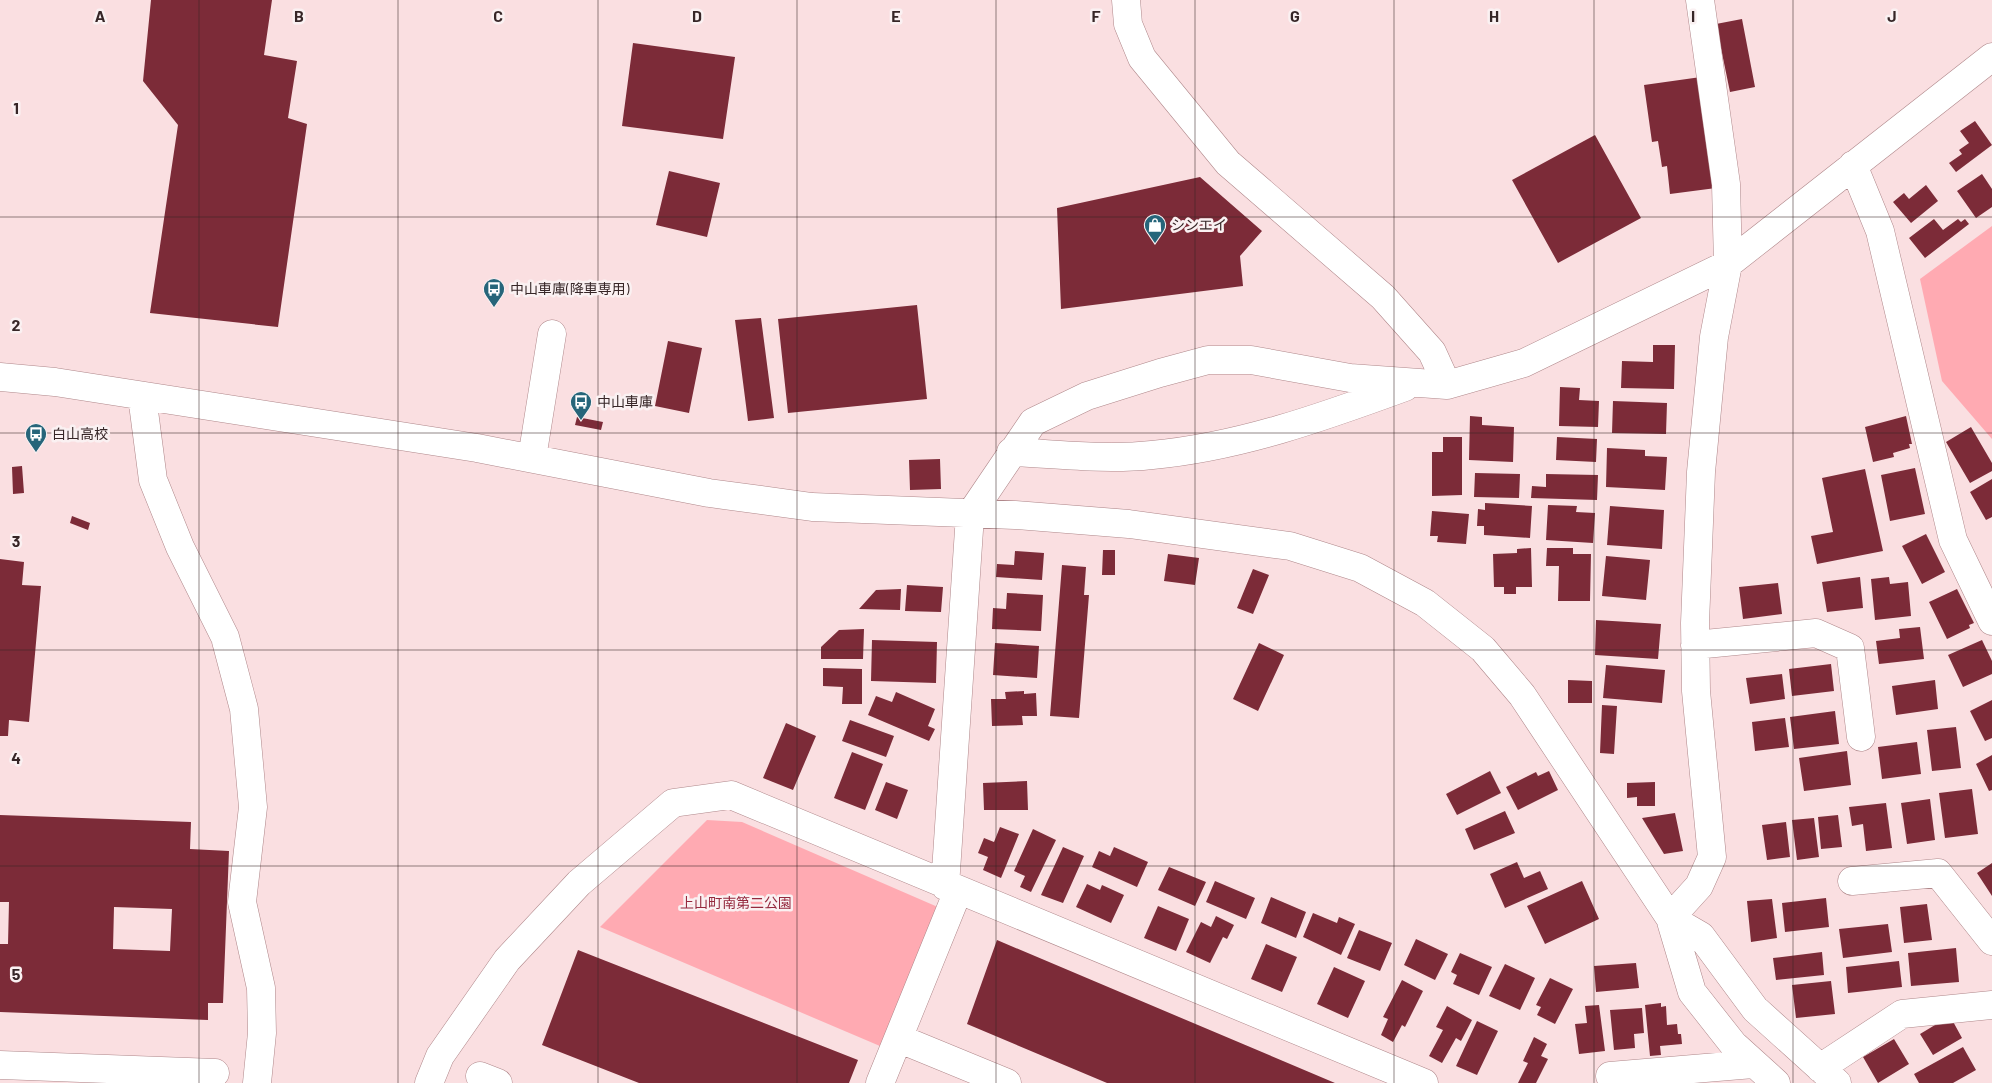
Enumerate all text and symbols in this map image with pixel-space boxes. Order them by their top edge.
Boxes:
text: A [95,6,106,25]
text: B [294,6,304,25]
text: C [493,6,503,25]
text: D [692,6,702,25]
text: E [891,6,901,25]
text: F [1092,6,1101,25]
text: G [1290,6,1300,25]
text: H [1489,6,1499,25]
text: I [1691,6,1695,25]
text: J [1887,6,1897,25]
text: 1 [13,98,19,117]
shop icon: シンエイ [1143,213,1167,244]
place label: シンエイ [1171,216,1227,233]
bus stop icon: 中山車庫(降車専用) [482,277,506,308]
place label: 中山車庫(降車専用) [510,280,630,297]
text: 2 [12,315,21,334]
bus stop icon: 中山車庫 [569,390,593,421]
place label: 中山車庫 [597,393,653,410]
bus stop icon: 白山高校 [24,422,48,453]
place label: 白山高校 [52,425,108,442]
text: 3 [12,531,20,550]
text: 4 [11,748,21,767]
park label: 上山町南第二公園 [680,894,792,911]
text: 5 [12,964,21,983]

